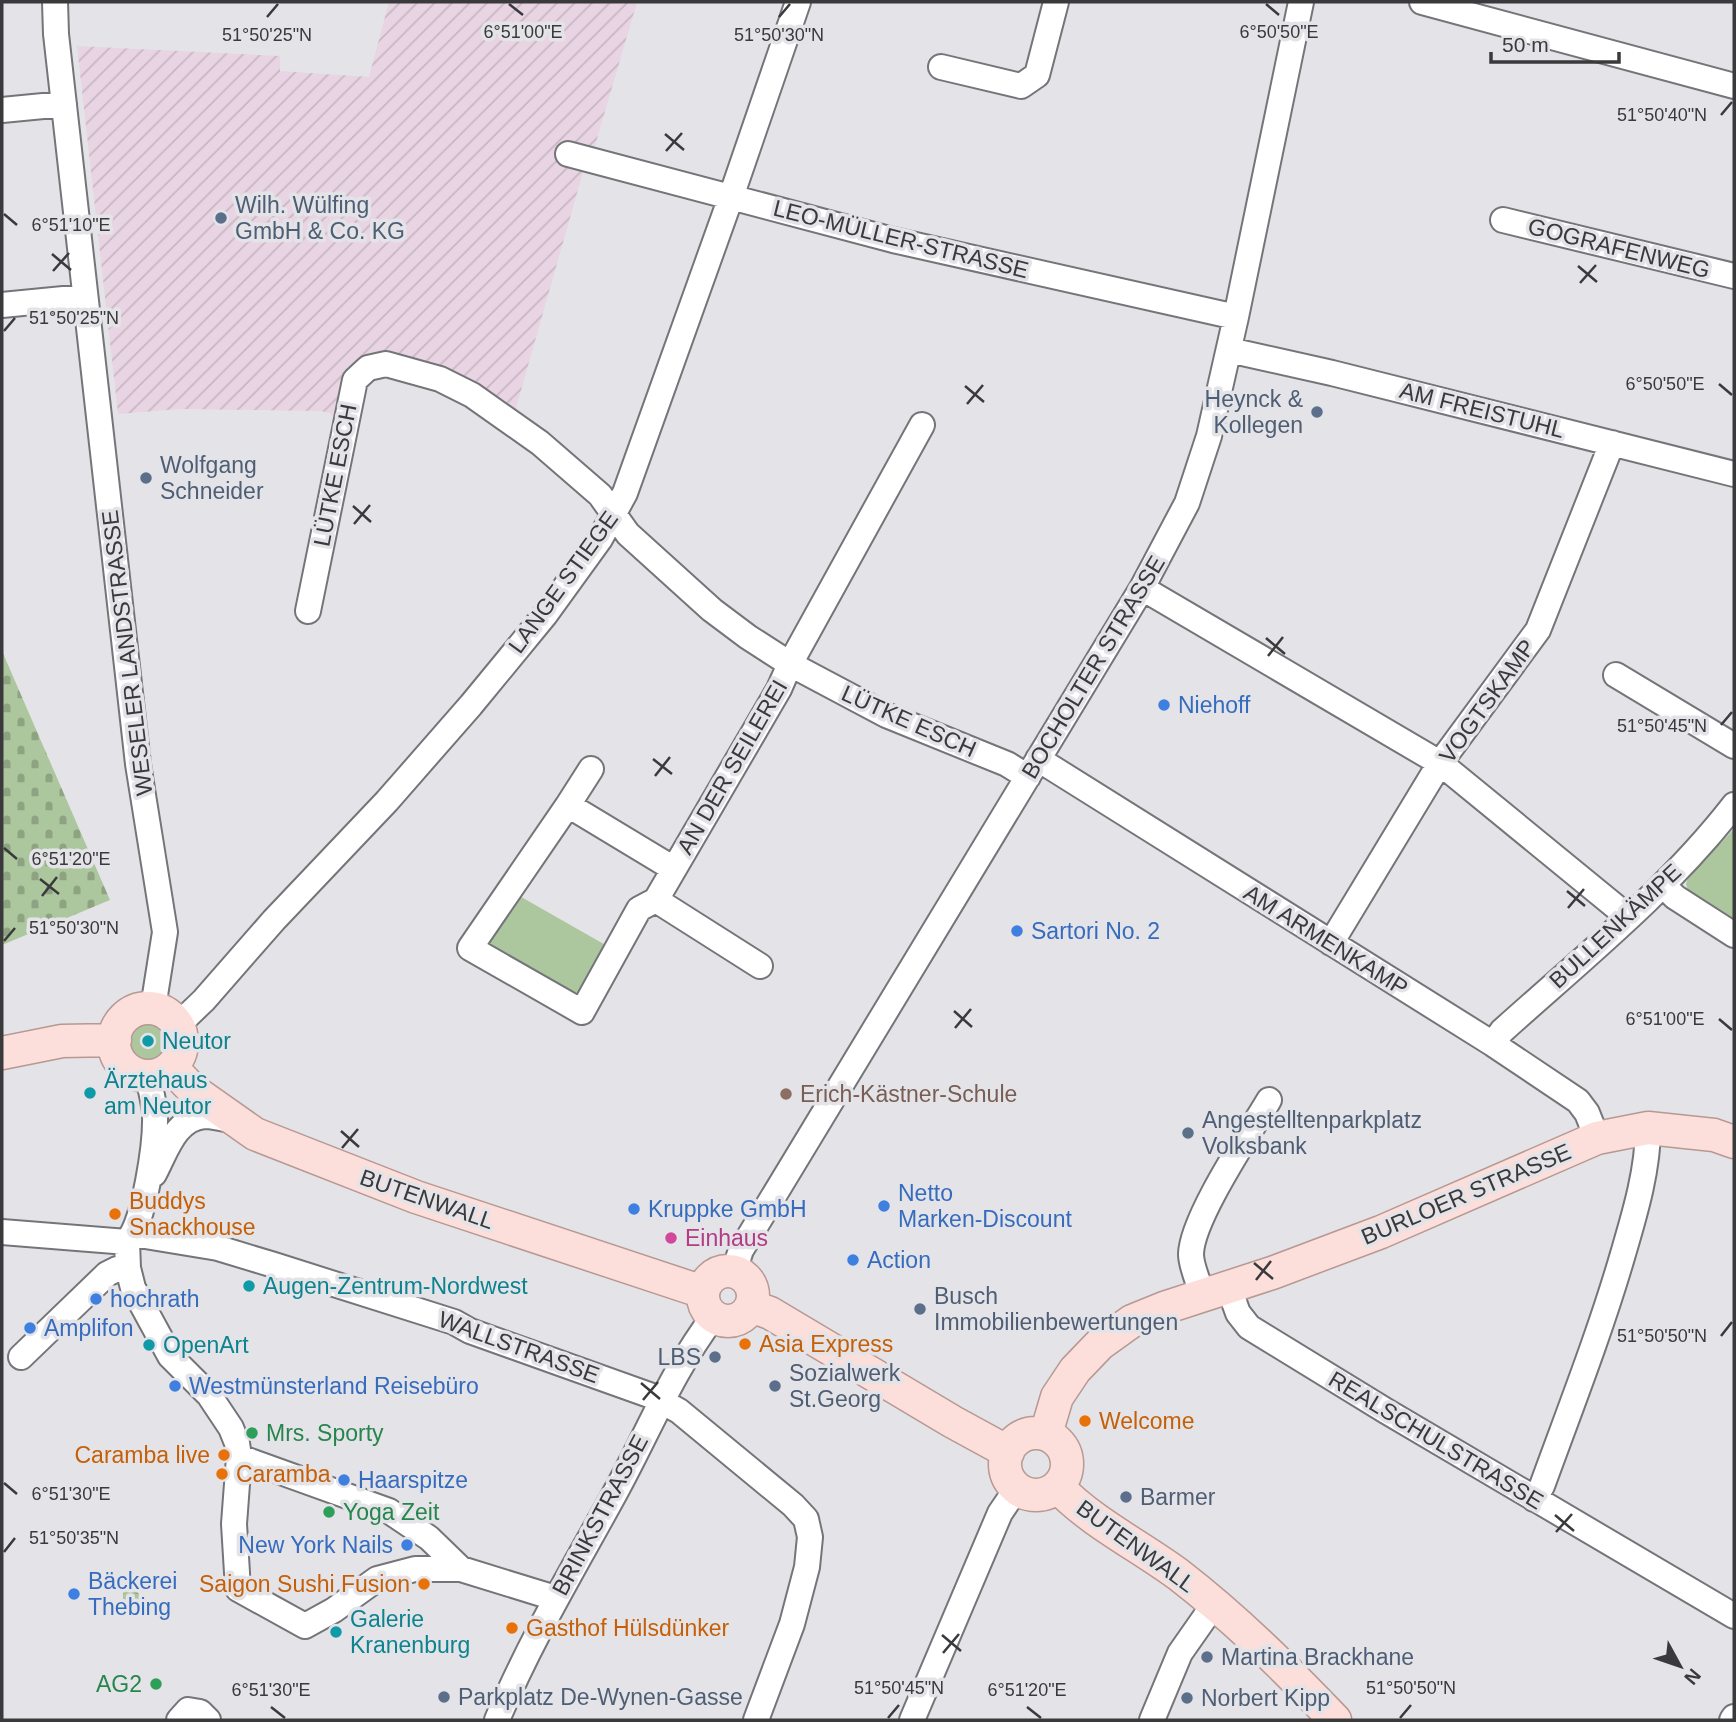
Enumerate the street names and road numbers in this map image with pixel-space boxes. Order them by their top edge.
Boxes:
street label: LEO-MÜLLER-STRASSE [771,195,1031,283]
street label: GOGRAFENWEG [1525,213,1713,283]
street label: AM FREISTUHL [1397,377,1567,443]
street label: LÜTKE ESCH [308,402,362,548]
street label: LANGE STIEGE [503,506,623,658]
street label: WESELER LANDSTRASSE [97,509,157,797]
street label: BOCHOLTER STRASSE [1016,551,1170,783]
street label: VOGTSKAMP [1434,634,1540,768]
street label: AN DER SEILEREI [672,675,792,859]
street label: LÜTKE ESCH [838,680,980,762]
street label: BULLENKÄMPE [1544,859,1686,993]
street label: AM ARMENKAMP [1239,879,1413,1001]
street label: BURLOER STRASSE [1357,1138,1575,1250]
street label: BUTENWALL [357,1164,497,1234]
street label: WALLSTRASSE [435,1306,603,1388]
street label: REALSCHULSTRASSE [1324,1366,1548,1514]
street label: BRINKSTRASSE [547,1430,653,1600]
street label: BUTENWALL [1072,1494,1200,1598]

